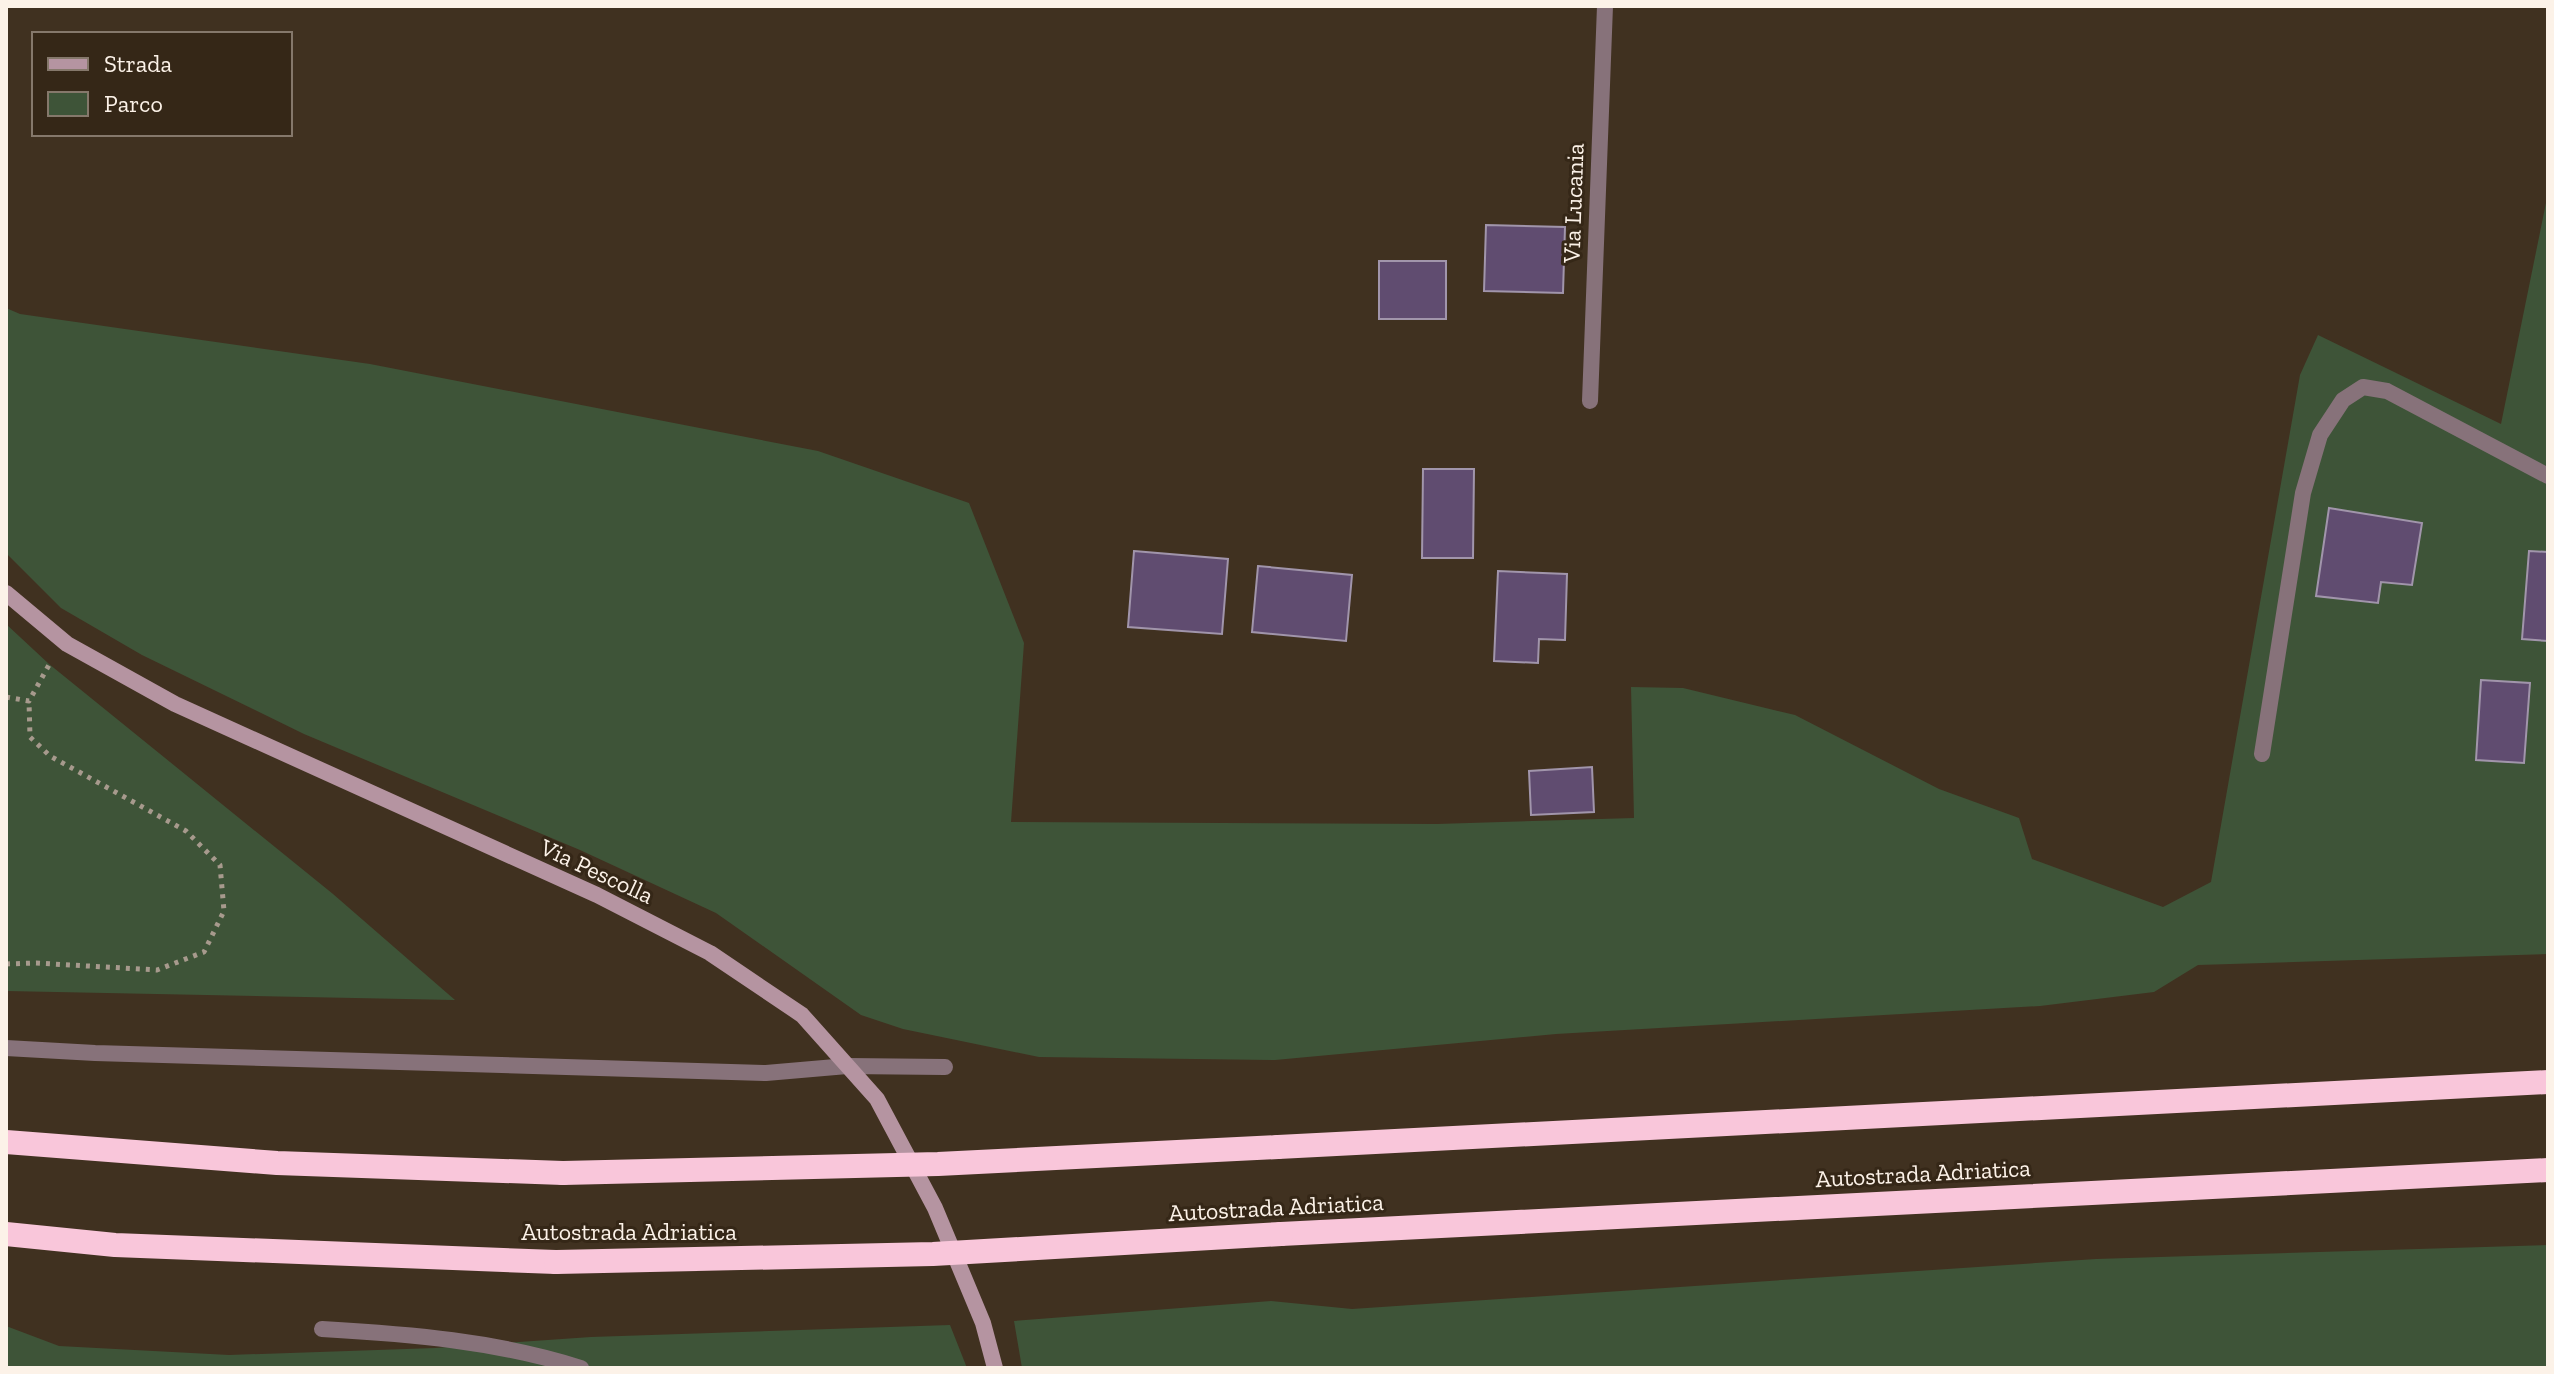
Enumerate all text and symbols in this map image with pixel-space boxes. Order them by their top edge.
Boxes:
legend [32,32,292,136]
text: Strada [104,49,173,78]
text: Parco [104,89,163,118]
street label: Via Lucania [1556,142,1590,264]
street label: Via Pescolla [535,832,659,910]
street label: Autostrada Adriatica [1815,1153,2032,1193]
street label: Autostrada Adriatica [1168,1187,1385,1227]
street label: Autostrada Adriatica [521,1217,737,1246]

